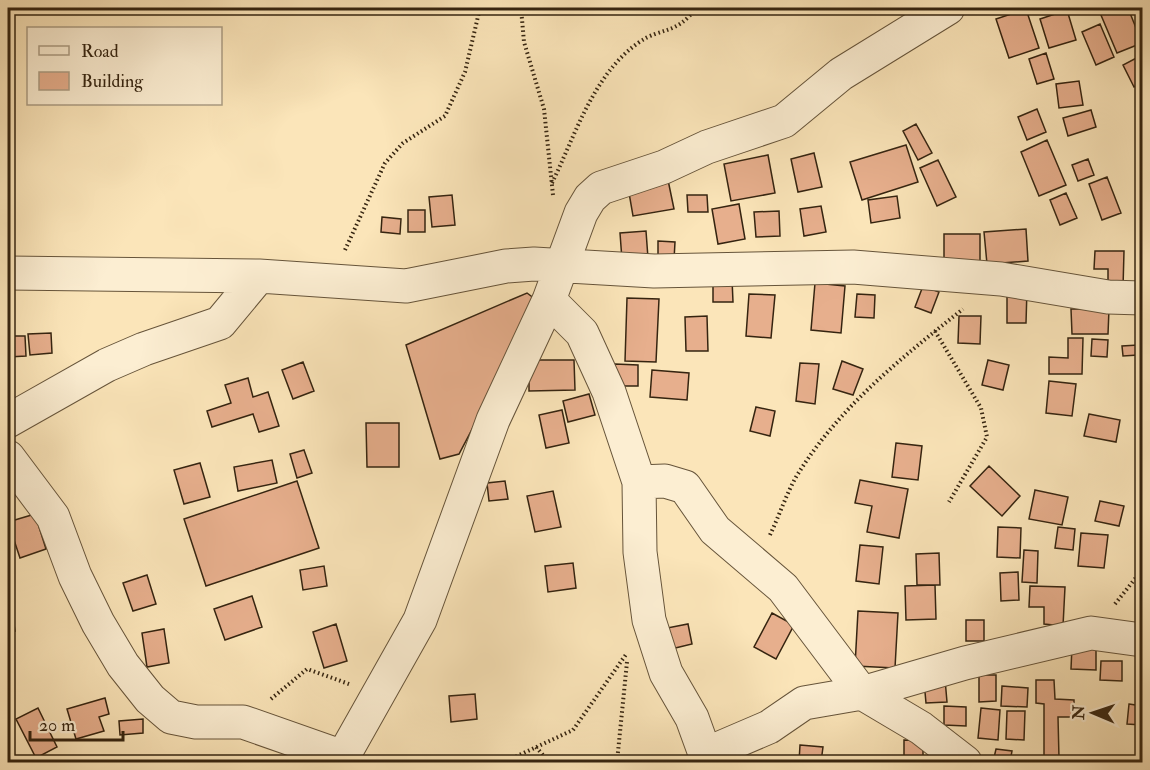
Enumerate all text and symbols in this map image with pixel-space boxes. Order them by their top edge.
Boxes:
legend [27,27,222,105]
text: Road [81,40,119,63]
text: Building [81,70,144,93]
north arrow [1063,683,1123,743]
scale bar [30,704,123,742]
text: N [1069,704,1089,721]
text: 20 m [39,714,75,737]

